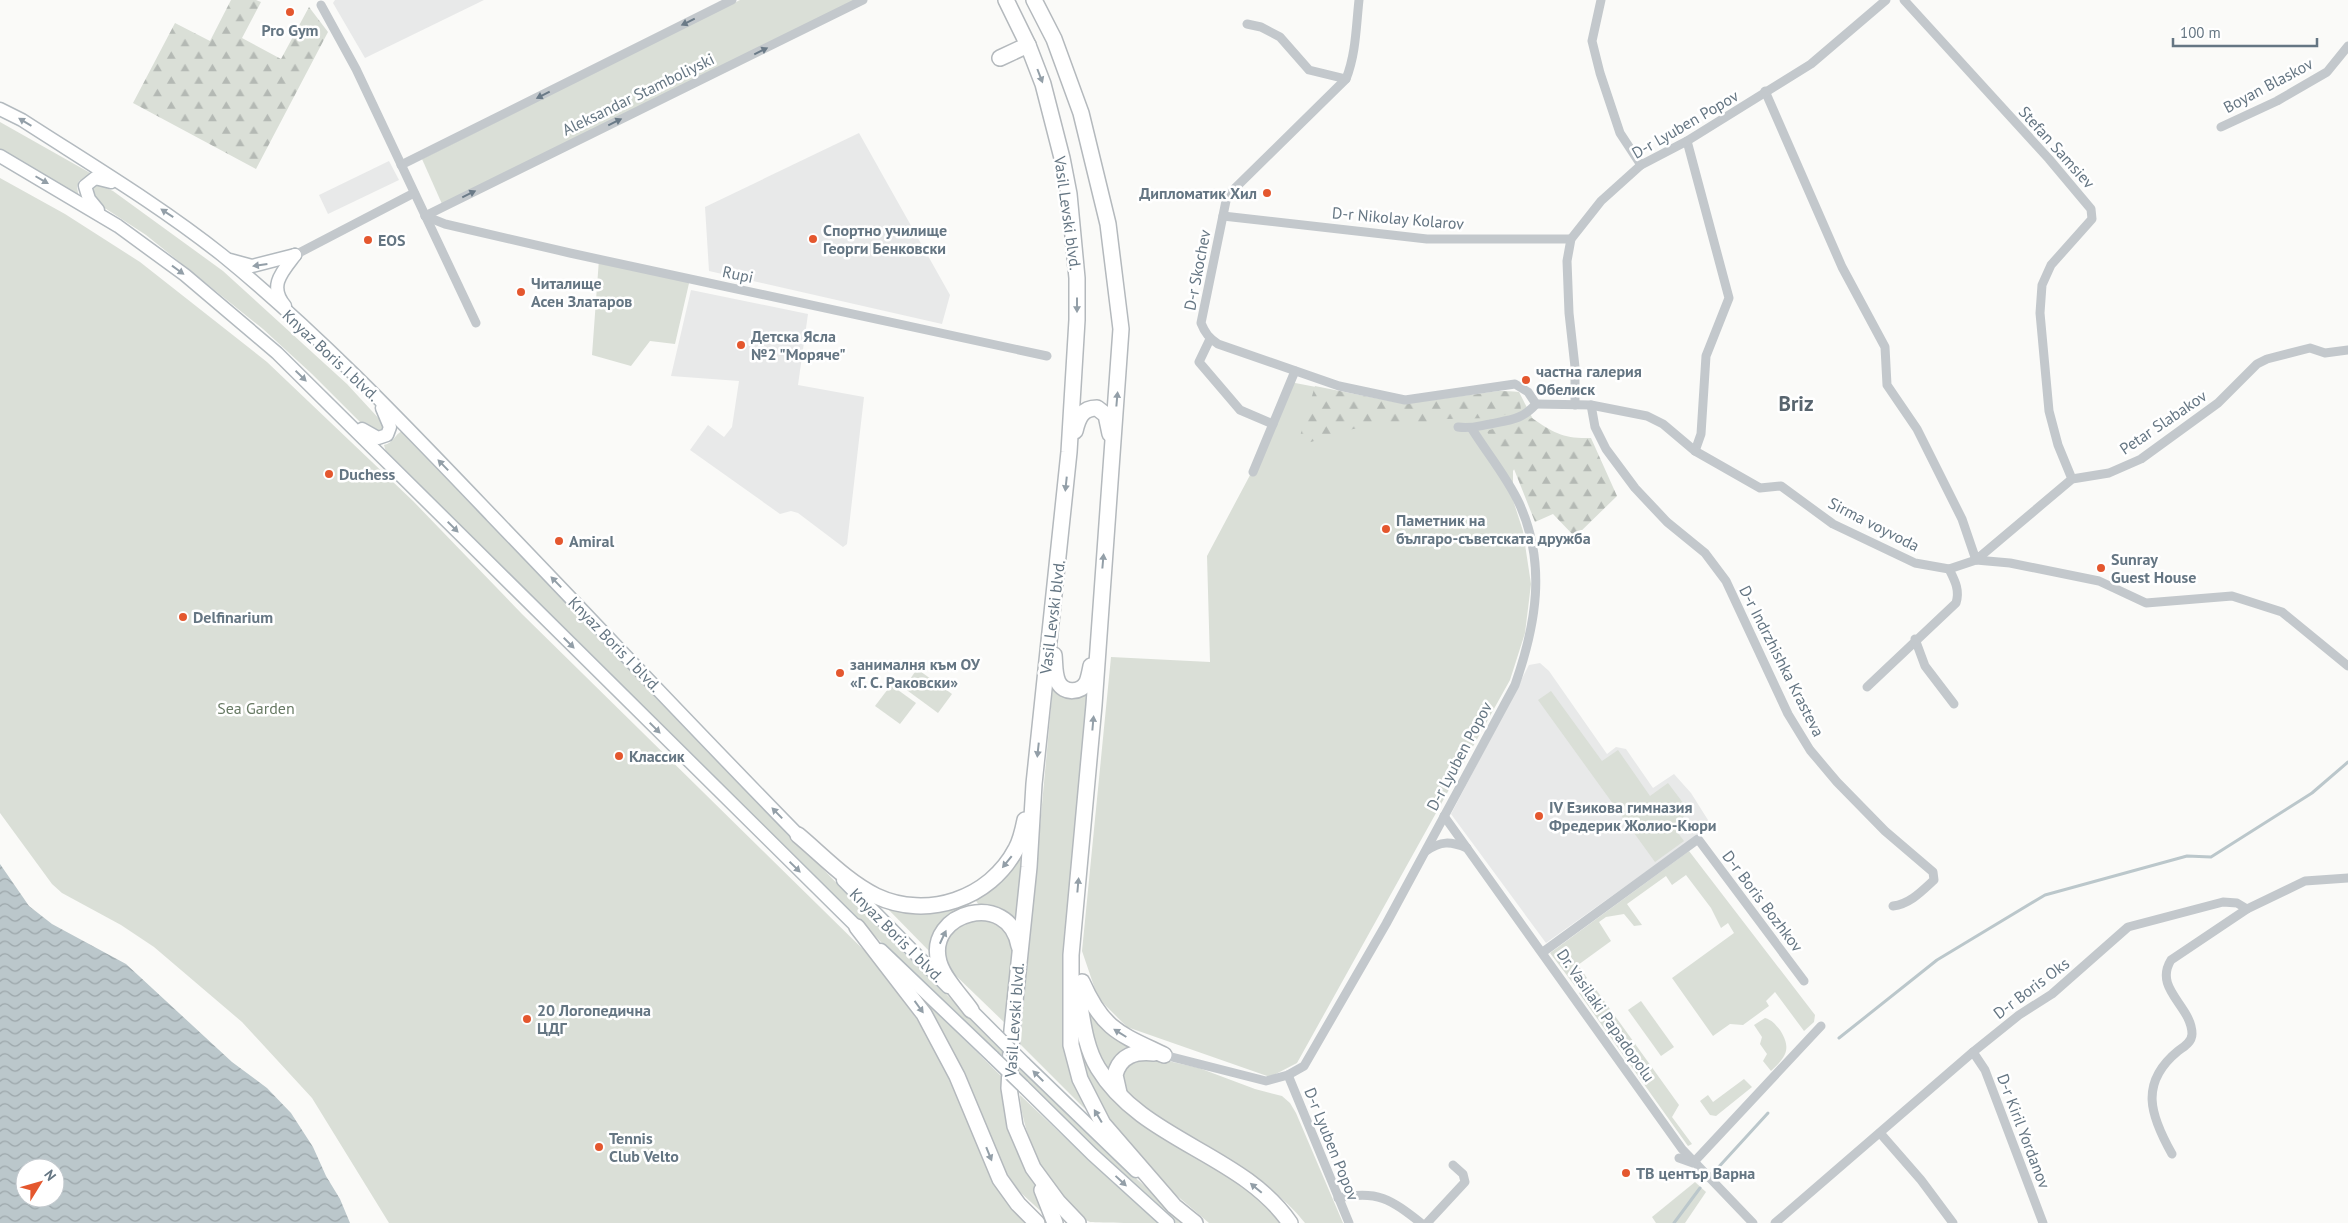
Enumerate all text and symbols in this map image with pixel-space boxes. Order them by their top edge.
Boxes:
marker: Pro Gym [284,6,296,18]
scale bar [2173,15,2317,47]
one-way arrow [681,18,695,26]
place label: Pro Gym [261,20,319,40]
text: 100 m [2180,23,2221,42]
one-way arrow [753,46,768,55]
street label: Aleksandar Stamboliyski [559,48,717,140]
street label: Boyan Blaskov [2220,53,2316,117]
one-way arrow [1036,69,1044,84]
street label: D-r Lyuben Popov [1628,85,1742,163]
one-way arrow [536,91,550,99]
street label: Stefan Samsiev [2015,102,2099,193]
one-way arrow [19,118,32,127]
one-way arrow [608,118,622,126]
street label: Vasil Levski blvd. [1050,154,1086,271]
one-way arrow [36,176,49,185]
place label: Дипломатик Хил [1139,183,1257,203]
marker: Дипломатик Хил [1261,187,1273,199]
one-way arrow [462,190,476,198]
street label: D-r Nikolay Kolarov [1331,202,1465,234]
one-way arrow [160,209,174,218]
place label: Спортно училище Георги Бенковски [823,220,947,258]
street label: D-r Skochev [1179,228,1215,312]
place label: EOS [378,230,406,250]
marker: Спортно училище Георги Бенковски [807,233,819,245]
marker: EOS [362,234,374,246]
one-way arrow [251,261,267,269]
street label: Rupi [721,261,755,287]
one-way arrow [171,265,185,275]
place label: Читалище Асен Златаров [531,273,632,311]
marker: Читалище Асен Златаров [515,286,527,298]
one-way arrow [1073,297,1081,313]
street label: Knyaz Boris I blvd. [278,305,384,405]
place label: Детска Ясла №2 "Моряче" [751,326,846,364]
marker: Детска Ясла №2 "Моряче" [735,339,747,351]
place label: частна галерия Обелиск [1536,361,1642,399]
one-way arrow [294,370,306,382]
marker: частна галерия Обелиск [1520,374,1532,386]
street label: Petar Slabakov [2116,385,2211,458]
district label: Briz [1778,390,1814,417]
one-way arrow [1114,391,1122,407]
one-way arrow [437,460,449,472]
place label: Duchess [339,464,395,484]
marker: Duchess [323,468,335,480]
one-way arrow [1062,477,1070,493]
street label: Sirma voyvoda [1825,493,1923,555]
place label: Паметник на българо-съветската дружба [1396,510,1591,548]
one-way arrow [447,521,459,533]
marker: Паметник на българо-съветската дружба [1380,523,1392,535]
place label: Amiral [569,531,614,551]
marker: Amiral [553,535,565,547]
place label: Sunray Guest House [2111,549,2196,587]
one-way arrow [1100,553,1108,569]
street label: Vasil Levski blvd. [1035,559,1069,676]
marker: Sunray Guest House [2095,562,2107,574]
one-way arrow [550,577,562,589]
street label: D-r Indrzhishka Krasteva [1735,582,1829,740]
street label: Knyaz Boris I blvd. [564,592,666,696]
place label: Delfinarium [193,607,273,627]
marker: Delfinarium [177,611,189,623]
one-way arrow [563,636,575,648]
place label: занималня към ОУ «Г. С. Раковски» [850,654,981,692]
marker: занималня към ОУ «Г. С. Раковски» [834,667,846,679]
park label: Sea Garden [217,698,295,718]
street label: D-r Lyuben Popov [1422,698,1496,814]
one-way arrow [1089,715,1097,731]
one-way arrow [649,722,661,734]
one-way arrow [1033,743,1041,759]
place label: Классик [629,746,685,766]
marker: Классик [613,750,625,762]
place label: IV Езикова гимназия Фредерик Жолио-Кюри [1549,797,1717,835]
one-way arrow [771,808,783,820]
marker: IV Езикова гимназия Фредерик Жолио-Кюри [1533,810,1545,822]
street label: D-r Boris Bozhkov [1718,846,1808,956]
one-way arrow [1001,856,1012,869]
one-way arrow [789,861,801,873]
one-way arrow [1074,877,1082,893]
street label: Knyaz Boris I blvd. [846,884,948,986]
one-way arrow [939,930,947,944]
street label: Dr. Vasilaki Papadopolu [1553,945,1659,1085]
street label: D-r Boris Oks [1989,953,2073,1023]
street label: Vasil Levski blvd. [1000,962,1028,1079]
place label: 20 Логопедична ЦДГ [537,1000,651,1038]
one-way arrow [914,1000,924,1014]
marker: 20 Логопедична ЦДГ [521,1013,533,1025]
one-way arrow [1114,1029,1127,1038]
one-way arrow [1032,1070,1044,1082]
street label: D-r Kiril Yordanov [1993,1071,2055,1191]
street label: D-r Lyuben Popov [1300,1085,1364,1204]
one-way arrow [1093,1109,1102,1122]
place label: Tennis Club Velto [609,1128,679,1166]
marker: Tennis Club Velto [593,1141,605,1153]
one-way arrow [985,1146,993,1161]
north arrow [15,1158,65,1208]
place label: ТВ център Варна [1636,1163,1755,1183]
text: N [40,1166,60,1184]
marker: ТВ център Варна [1620,1167,1632,1179]
one-way arrow [1115,1175,1127,1187]
one-way arrow [1250,1183,1263,1194]

